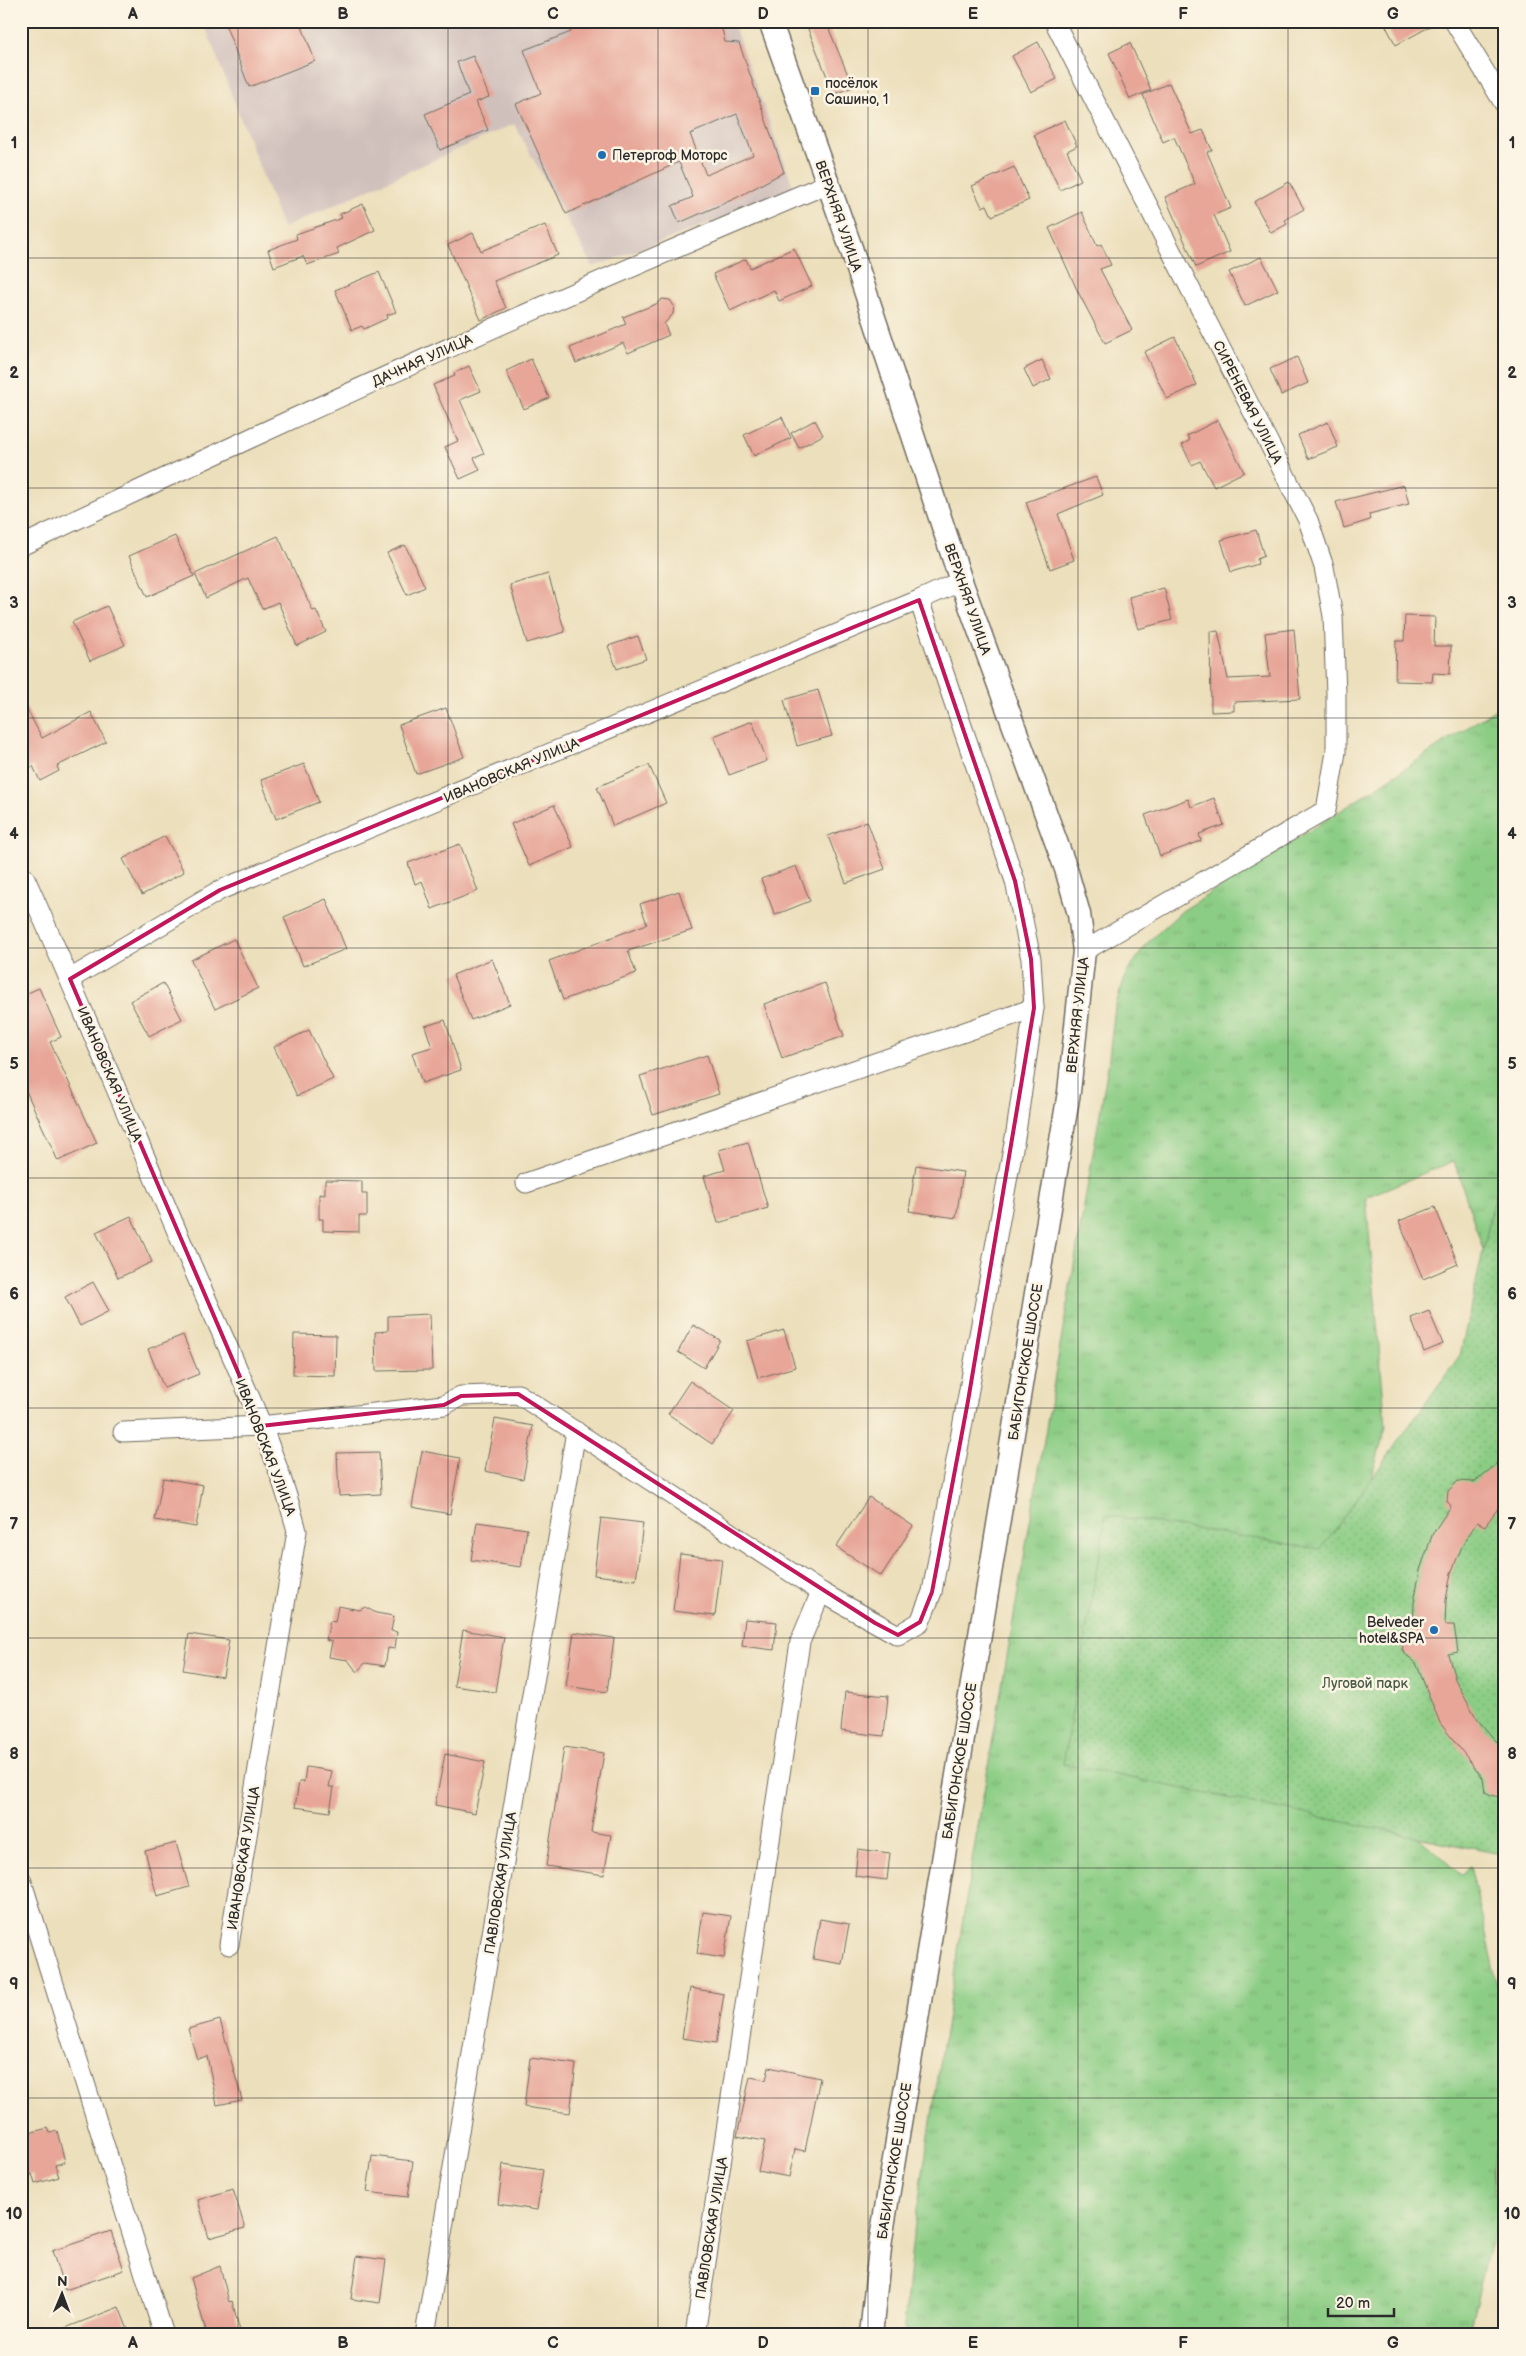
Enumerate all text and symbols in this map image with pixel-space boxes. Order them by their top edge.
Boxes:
text: A [127,5,138,24]
text: B [337,5,349,24]
text: C [547,5,559,24]
text: D [757,5,769,24]
text: E [968,5,978,24]
text: F [1178,5,1188,24]
text: G [1387,5,1399,24]
place label: посёлок Сашино, 1 [825,75,888,108]
marker: посёлок Сашино, 1 [809,85,821,97]
text: 1 [11,134,17,153]
text: 1 [1509,134,1515,153]
place label: Петергоф Моторс [612,147,728,164]
marker: Петергоф Моторс [596,149,608,161]
street label: ВЕРХНЯЯ УЛИЦА [811,158,866,275]
street label: ДАЧНАЯ УЛИЦА [370,331,475,390]
street label: СИРЕНЕВАЯ УЛИЦА [1209,338,1286,467]
text: 2 [9,364,19,383]
text: 2 [1507,364,1517,383]
street label: ВЕРХНЯЯ УЛИЦА [940,541,995,658]
text: 3 [9,594,19,613]
text: 3 [1507,594,1517,613]
street label: ИВАНОВСКАЯ УЛИЦА [441,734,582,807]
text: 4 [9,825,19,844]
text: 4 [1507,825,1517,844]
street label: ВЕРХНЯЯ УЛИЦА [1063,956,1092,1074]
street label: ИВАНОВСКАЯ УЛИЦА [73,1004,146,1145]
text: 5 [9,1055,19,1074]
text: 5 [1507,1055,1517,1074]
street label: БАБИГОНСКОЕ ШОССЕ [1005,1282,1046,1442]
text: 6 [9,1285,19,1304]
text: 6 [1507,1285,1517,1304]
street label: ИВАНОВСКАЯ УЛИЦА [232,1376,300,1518]
text: 7 [10,1515,19,1534]
text: 7 [1508,1515,1517,1534]
place label: Belveder hotel&SPA [1359,1614,1425,1647]
marker: Belveder hotel&SPA [1428,1624,1440,1636]
park label: Луговой парк [1321,1675,1409,1692]
street label: БАБИГОНСКОЕ ШОССЕ [939,1681,980,1841]
text: 8 [9,1745,19,1764]
text: 8 [1507,1745,1517,1764]
street label: ИВАНОВСКАЯ УЛИЦА [224,1785,263,1931]
street label: ПАВЛОВСКАЯ УЛИЦА [481,1810,520,1955]
text: 9 [9,1975,19,1994]
text: 9 [1507,1975,1517,1994]
street label: БАБИГОНСКОЕ ШОССЕ [874,2081,915,2241]
street label: ПАВЛОВСКАЯ УЛИЦА [692,2155,731,2300]
text: 10 [6,2205,22,2224]
text: 10 [1504,2205,1520,2224]
north arrow [38,2268,88,2318]
text: N [57,2273,68,2290]
scale bar [1328,2286,1395,2318]
text: 20 m [1336,2294,1370,2313]
text: A [127,2334,138,2353]
text: B [337,2334,349,2353]
text: C [547,2334,559,2353]
text: D [757,2334,769,2353]
text: E [968,2334,978,2353]
text: F [1178,2334,1188,2353]
text: G [1387,2334,1399,2353]

